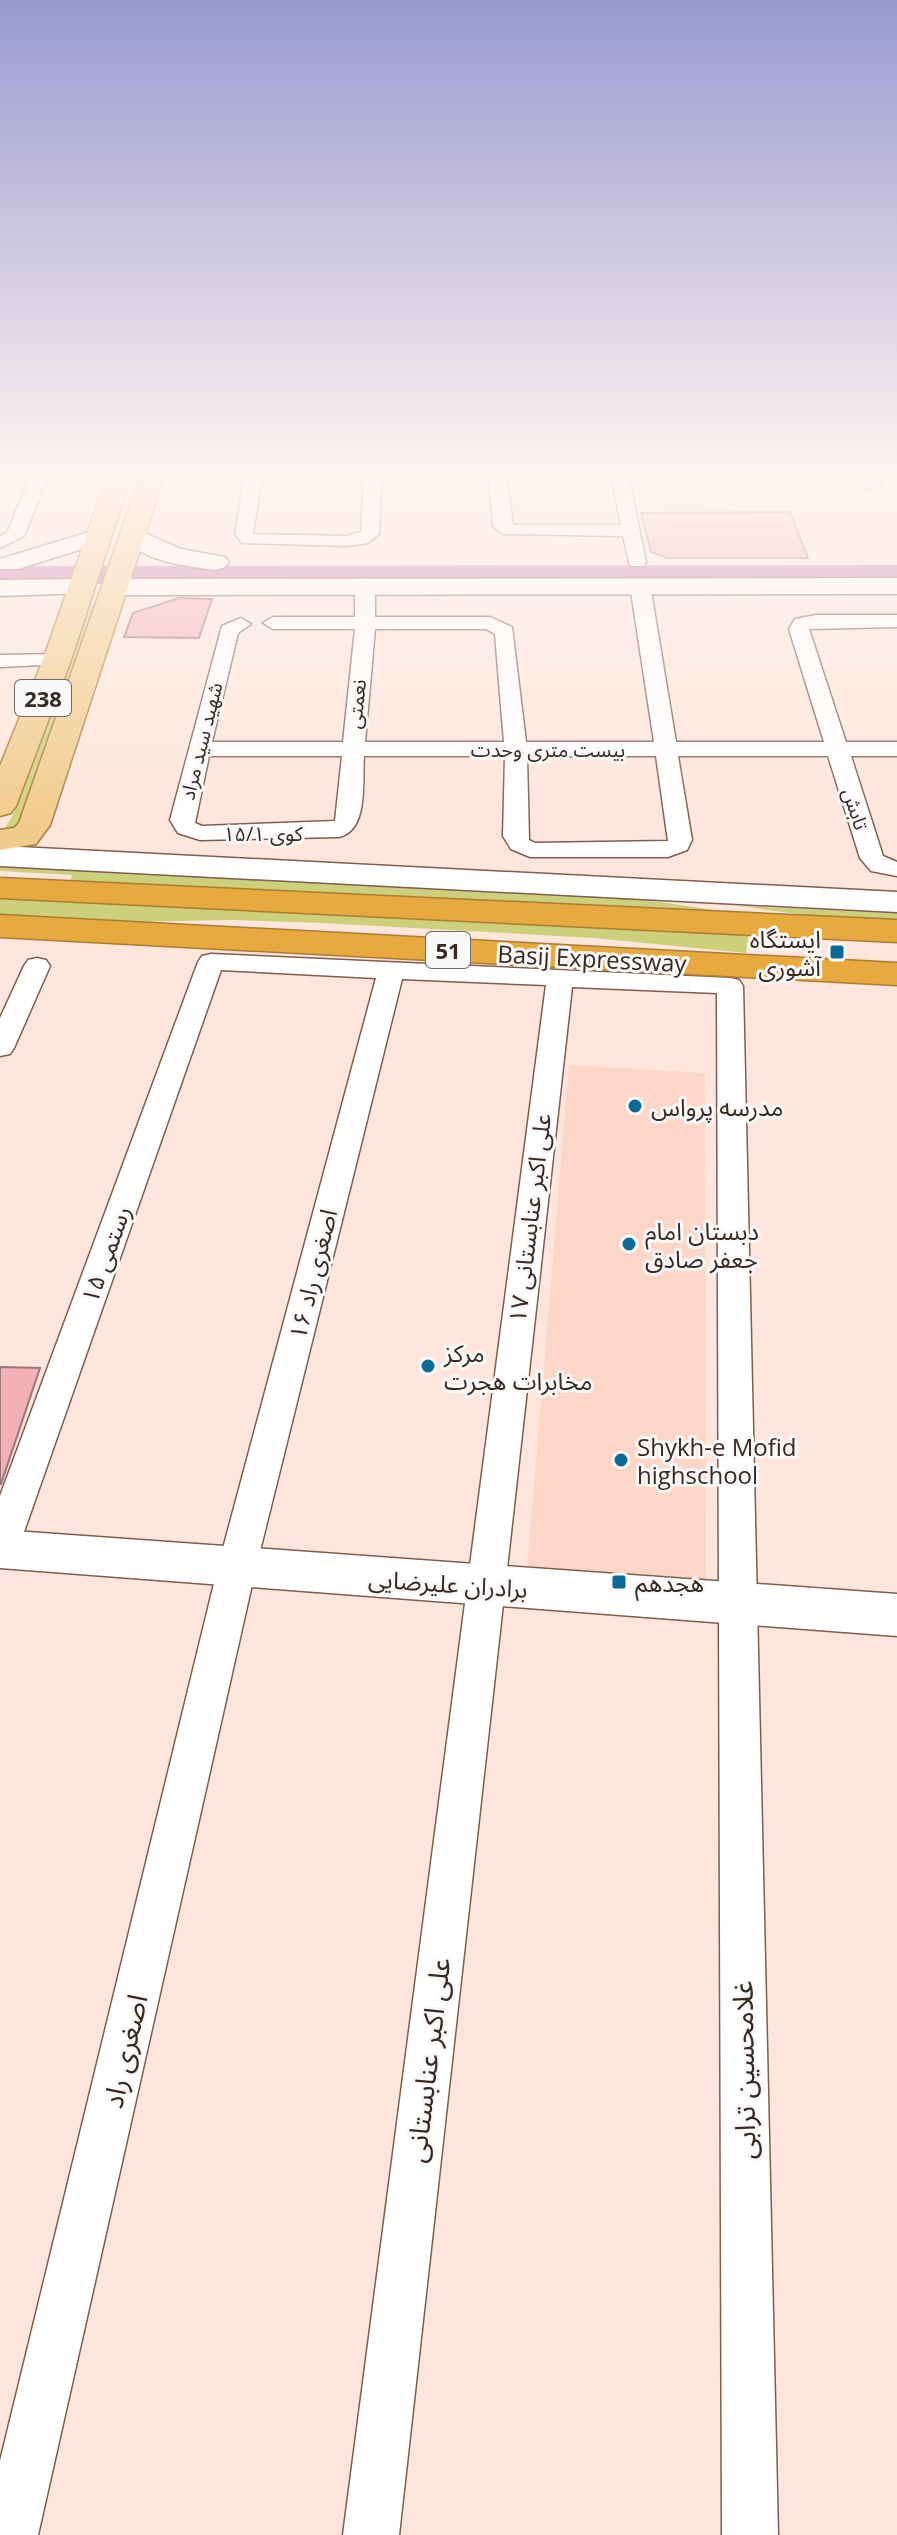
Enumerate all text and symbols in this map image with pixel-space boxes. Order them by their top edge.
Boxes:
street label: نعمتی [340,678,372,730]
street label: شهید سید مراد [173,679,229,803]
road number: 238 [15,680,71,716]
street label: بیست متری وحدت [471,736,625,763]
street label: تابش [837,785,875,834]
street label: کوی ۱۵/۱ [223,820,304,847]
place label: ایستگاه آشوری [750,922,822,983]
road number: 51 [426,932,470,968]
street label: Basij Expressway [497,937,688,979]
marker: ایستگاه آشوری [828,943,846,961]
place label: مدرسه پرواس [651,1090,783,1123]
marker: مدرسه پرواس [626,1097,644,1115]
street label: علی اکبر عنابستانی ۱۷ [500,1111,558,1325]
street label: رستمی ۱۵ [72,1201,138,1307]
street label: اصغری راد ۱۶ [280,1206,344,1342]
place label: دبستان امام جعفر صادق [645,1214,759,1275]
marker: دبستان امام جعفر صادق [620,1235,638,1253]
place label: مرکز مخابرات هجرت [443,1336,592,1397]
marker: مرکز مخابرات هجرت [419,1357,437,1375]
place label: Shykh-e Mofid highschool [637,1430,797,1491]
marker: Shykh-e Mofid highschool [612,1451,630,1469]
street label: برادران علیرضایی [367,1561,529,1605]
place label: هجدهم [635,1566,704,1601]
marker: هجدهم [610,1573,628,1591]
street label: علی اکبر عنابستانی [396,1955,458,2165]
street label: غلامحسین ترابی [722,1980,764,2160]
street label: اصغری راد [92,1990,156,2112]

